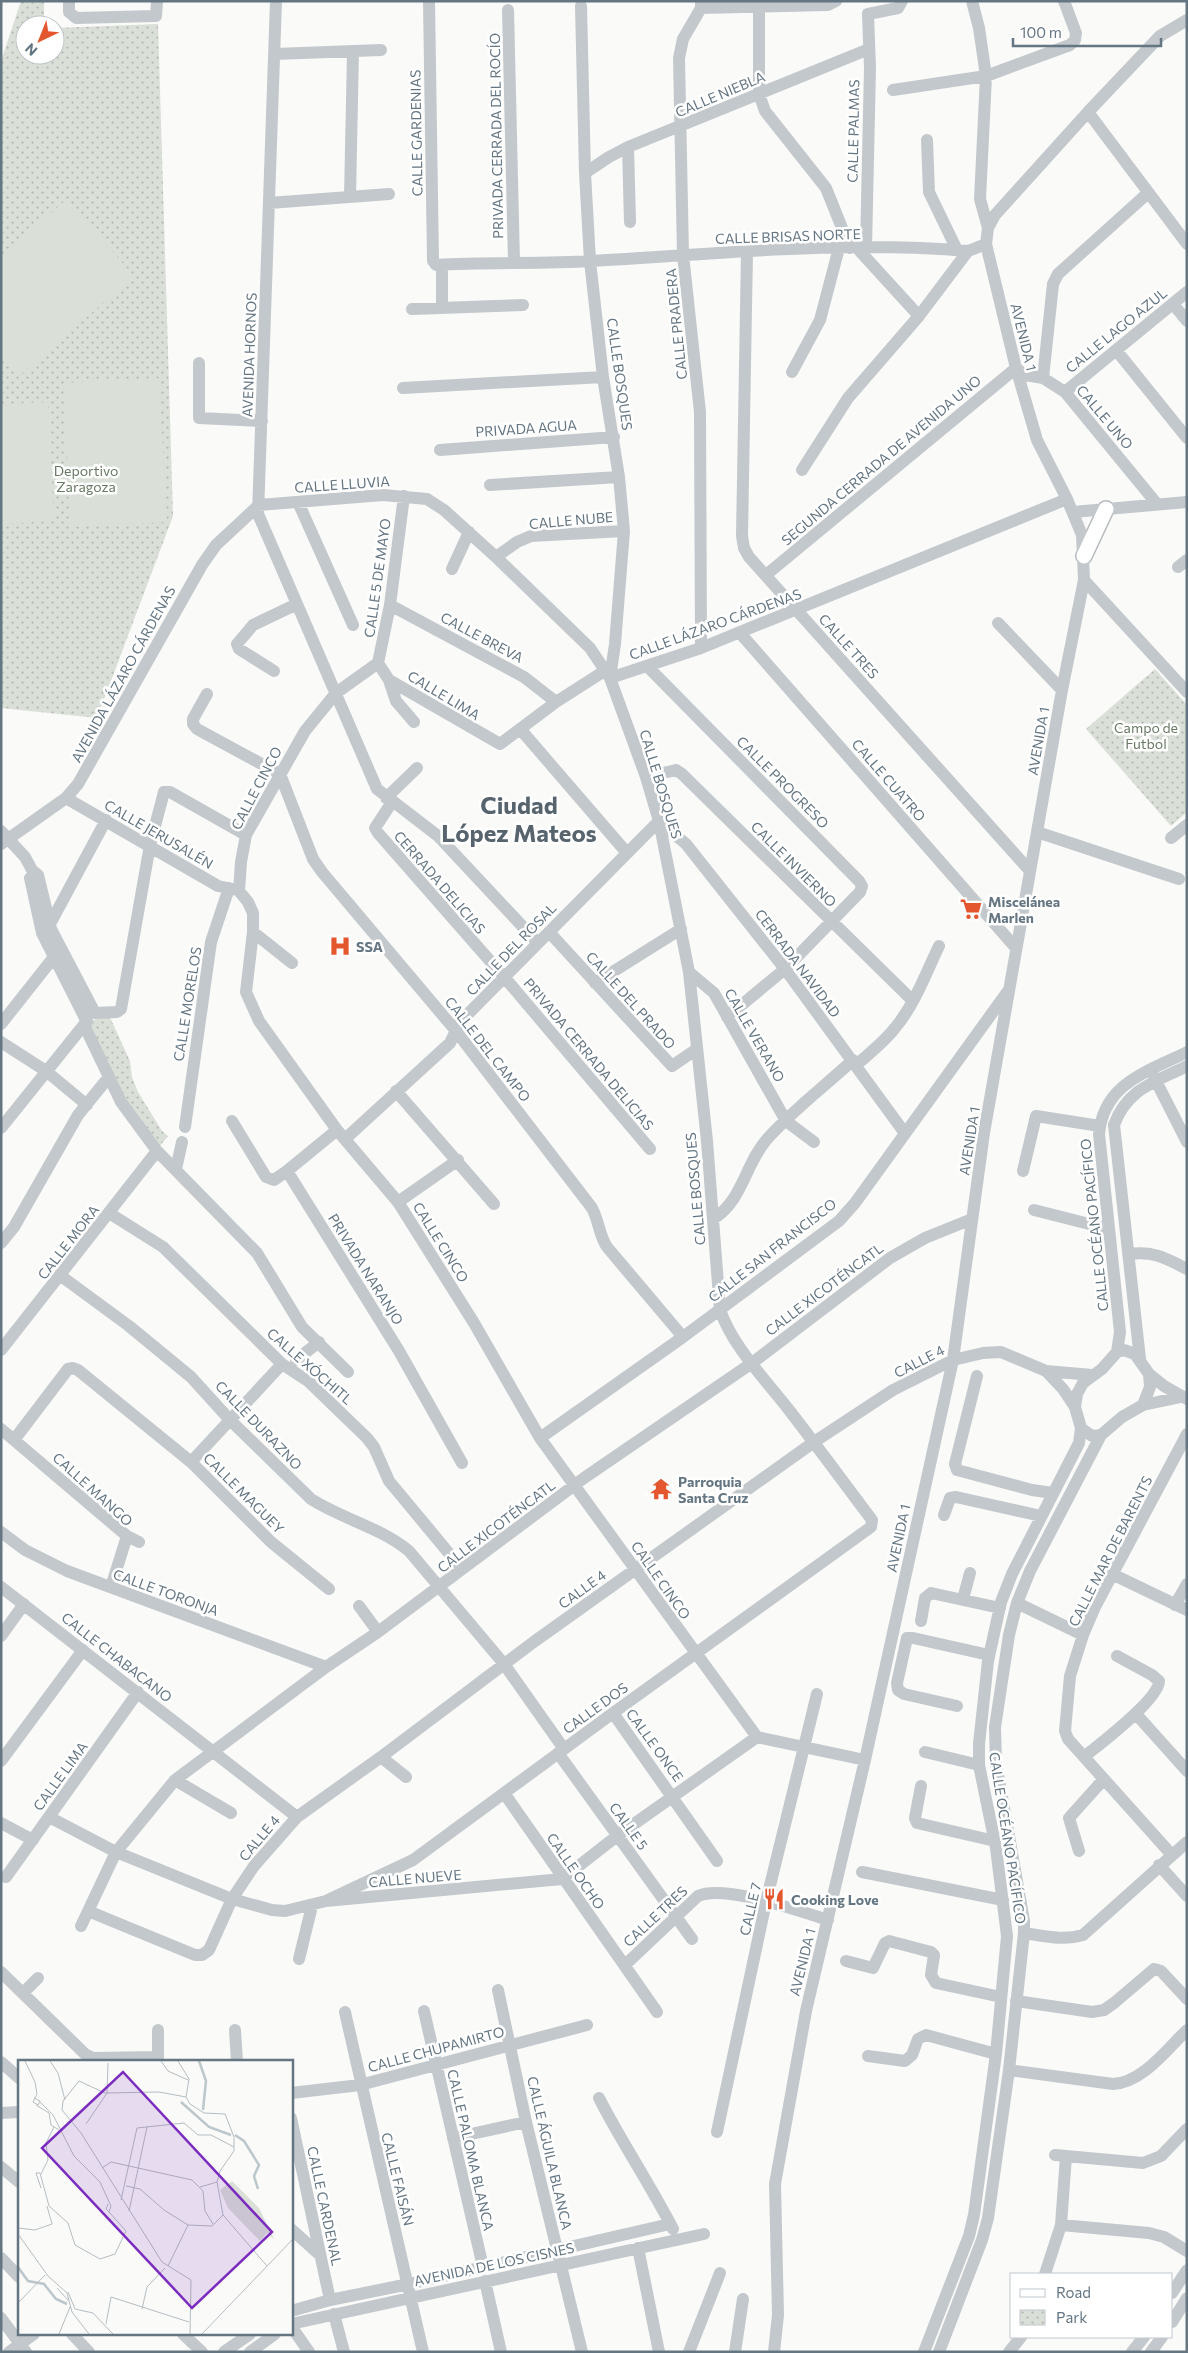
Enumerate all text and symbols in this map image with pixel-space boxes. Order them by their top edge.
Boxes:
north arrow [15,15,65,65]
scale bar [1013,15,1160,47]
text: 100 m [1020,23,1062,41]
street label: PRIVADA CERRADA DEL ROCÍO [486,33,506,239]
text: N [21,40,40,60]
street label: CALLE NIEBLA [673,67,768,121]
street label: CALLE GARDENIAS [406,70,426,196]
street label: CALLE PALMAS [844,79,862,183]
street label: CALLE BRISAS NORTE [715,225,861,247]
street label: CALLE PRADERA [662,267,690,380]
street label: CALLE LAGO AZUL [1062,284,1170,376]
street label: AVENIDA HORNOS [238,292,260,418]
street label: AVENIDA 1 [1007,301,1041,373]
street label: CALLE BOSQUES [604,317,636,431]
street label: SEGUNDA CERRADA DE AVENIDA UNO [778,371,984,549]
street label: CALLE UNO [1073,381,1137,453]
street label: PRIVADA AGUA [475,416,578,440]
park label: Deportivo Zaragoza [54,462,118,495]
street label: CALLE LLUVIA [294,472,391,496]
street label: CALLE NUBE [528,508,614,532]
street label: CALLE 5 DE MAYO [360,517,394,639]
street label: AVENIDA LÁZARO CÁRDENAS [67,583,179,765]
street label: CALLE LÁZARO CÁRDENAS [627,585,803,663]
street label: CALLE BREVA [438,608,527,666]
street label: CALLE TRES [816,610,882,682]
street label: CALLE LIMA [405,667,483,723]
street label: AVENIDA 1 [1024,705,1052,777]
park label: Campo de Futbol [1114,719,1178,752]
street label: CALLE BOSQUES [636,727,686,841]
street label: CALLE PROGRESO [733,732,833,832]
street label: CALLE CUATRO [849,735,929,825]
street label: CALLE CINCO [227,744,285,832]
district label: Ciudad López Mateos [441,790,597,847]
street label: CALLE JERUSALÉN [102,796,216,872]
street label: CALLE INVIERNO [748,818,840,910]
street label: CERRADA DELICIAS [391,827,489,937]
place label: Miscelánea Marlen [988,893,1060,926]
supermarket icon: Miscelánea Marlen [958,896,984,922]
street label: CALLE DEL ROSAL [462,899,560,999]
street label: CERRADA NAVIDAD [752,906,844,1020]
hospital icon: SSA [327,933,353,959]
place label: SSA [356,938,383,955]
street label: CALLE MORELOS [170,945,204,1063]
street label: CALLE DEL PRADO [583,948,679,1052]
street label: PRIVADA CERRADA DELICIAS [520,975,658,1133]
street label: CALLE VERANO [721,985,789,1085]
street label: CALLE DEL CAMPO [442,993,534,1105]
street label: AVENIDA 1 [955,1105,983,1177]
street label: CALLE BOSQUES [682,1132,708,1246]
street label: CALLE OCÉANO PACÍFICO [1076,1138,1112,1312]
street label: CALLE SAN FRANCISCO [705,1195,839,1305]
street label: CALLE CINCO [410,1199,472,1285]
street label: CALLE MORA [34,1201,103,1283]
street label: PRIVADA NARANJO [325,1210,407,1328]
street label: CALLE XICOTÉNCATL [762,1239,886,1339]
street label: CALLE XÓCHITL [264,1324,356,1408]
street label: CALLE 4 [891,1341,948,1381]
street label: CALLE DURAZNO [212,1377,306,1473]
street label: CALLE MANGO [50,1449,136,1529]
street label: CALLE MAGUEY [200,1449,288,1537]
place label: Parroquia Santa Cruz [678,1473,748,1506]
street label: CALLE MAR DE BARENTS [1065,1473,1155,1629]
street label: CALLE XICOTÉNCATL [434,1476,558,1576]
temple icon: Parroquia Santa Cruz [648,1476,674,1502]
street label: AVENIDA 1 [882,1502,914,1574]
street label: CALLE CINCO [628,1538,694,1622]
street label: CALLE TORONJA [111,1565,221,1619]
street label: CALLE 4 [555,1566,610,1612]
street label: CALLE CHABACANO [58,1609,176,1705]
street label: CALLE DOS [559,1679,631,1737]
street label: CALLE ONCE [623,1705,687,1785]
street label: CALLE LIMA [29,1738,91,1814]
street label: CALLE OCÉANO PACÍFICO [986,1751,1030,1925]
street label: CALLE 5 [606,1799,652,1853]
street label: CALLE 4 [235,1811,283,1864]
street label: CALLE OCHO [543,1830,609,1912]
street label: CALLE NUEVE [368,1865,462,1891]
street label: CALLE 7 [736,1881,764,1937]
street label: CALLE TRES [620,1882,690,1950]
restaurant icon: Cooking Love [761,1886,787,1912]
place label: Cooking Love [791,1891,879,1908]
street label: AVENIDA 1 [785,1926,819,1998]
street label: CALLE CHUPAMIRTO [366,2023,506,2075]
inset map [18,2060,292,2336]
street label: CALLE PALOMA BLANCA [444,2068,498,2233]
street label: CALLE ÁGUILA BLANCA [524,2075,576,2232]
street label: CALLE FAISÁN [378,2130,418,2228]
street label: CALLE CARDENAL [304,2145,346,2267]
street label: AVENIDA DE LOS CISNES [412,2239,576,2289]
legend [1010,2273,1173,2338]
text: Road [1056,2283,1091,2301]
text: Park [1056,2308,1087,2326]

